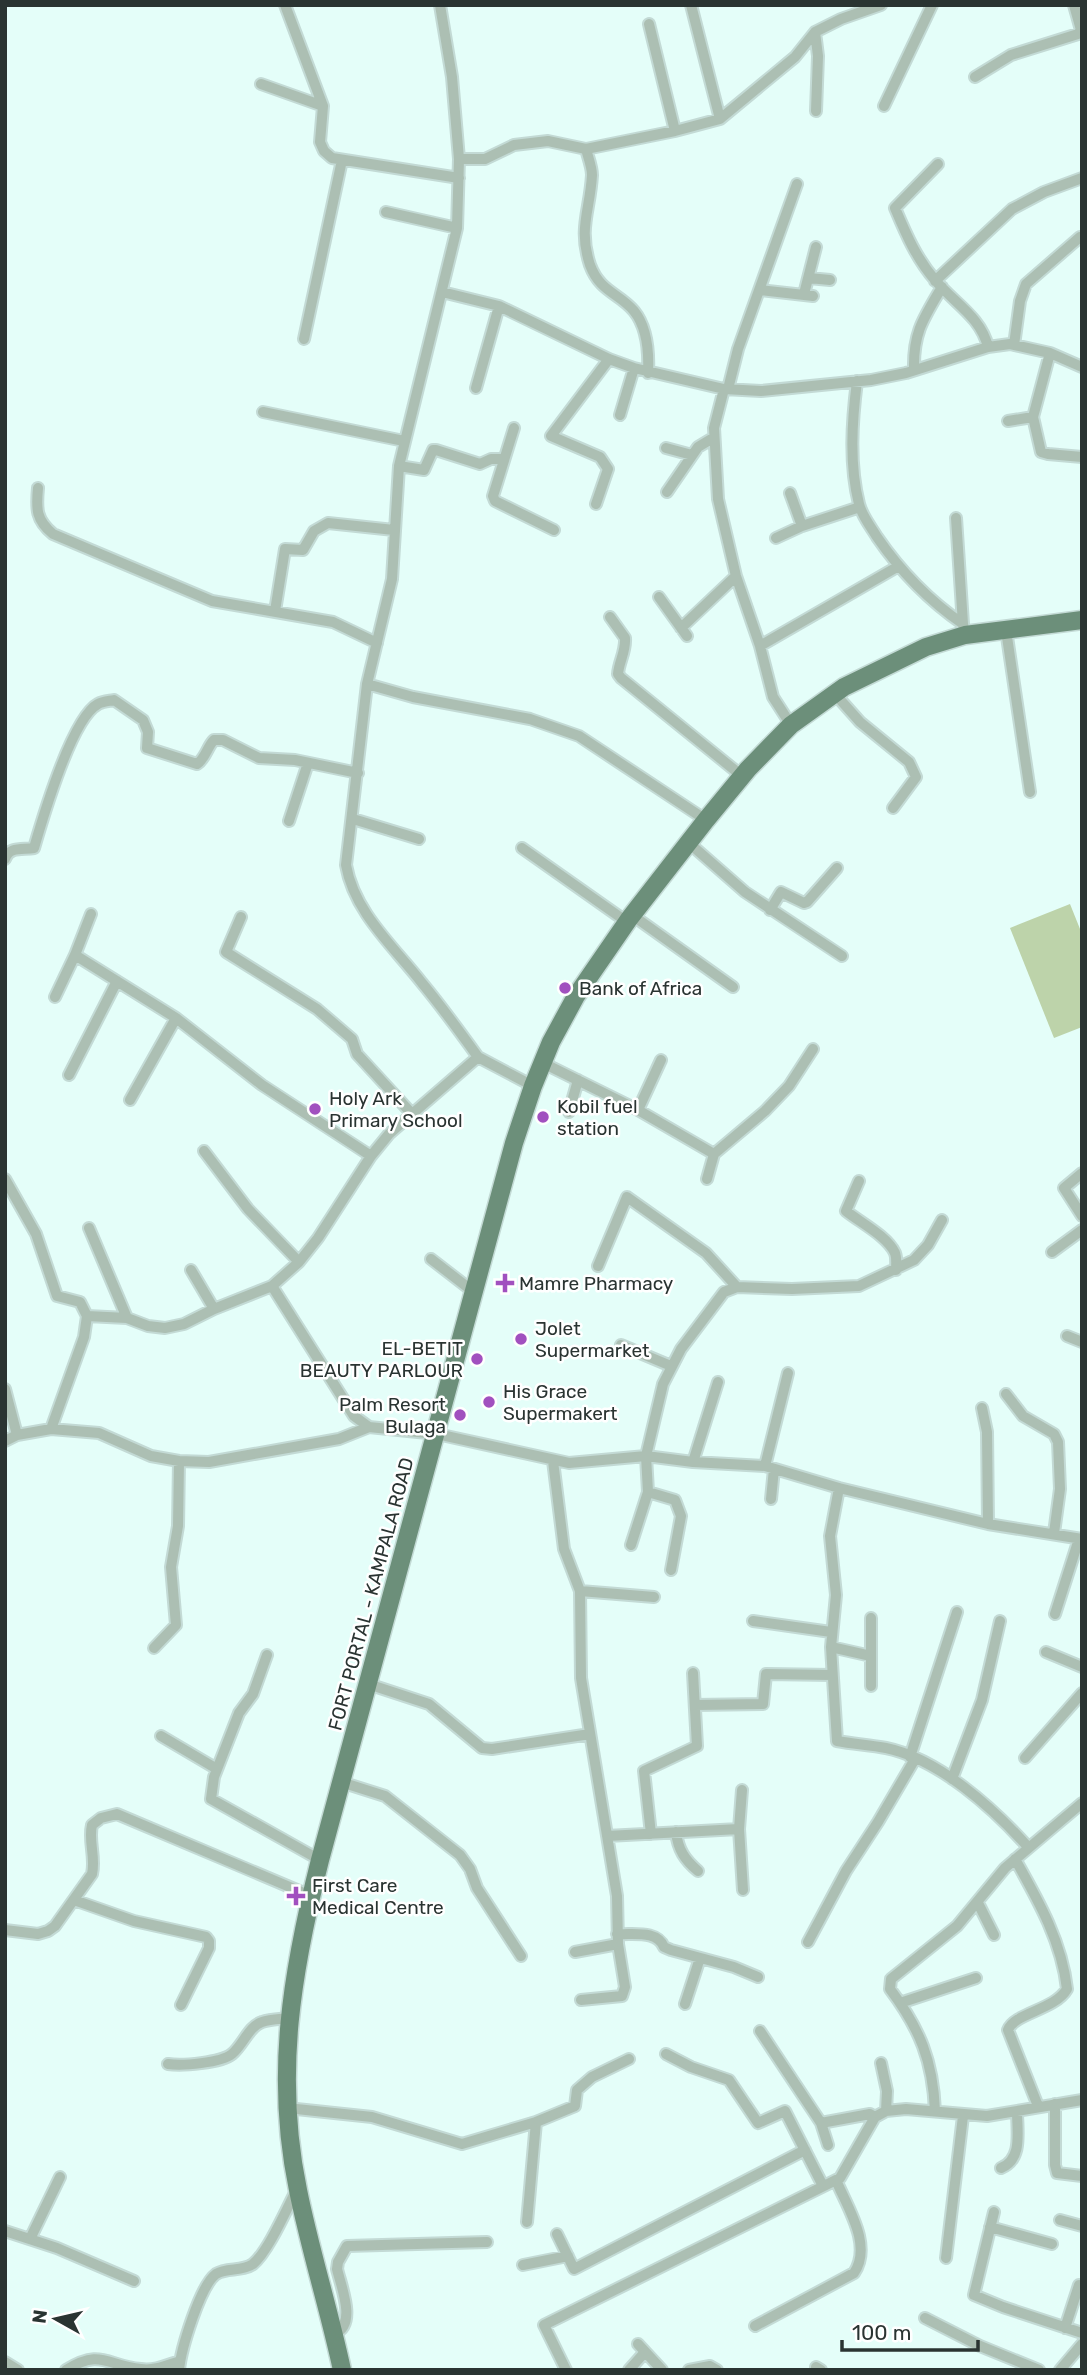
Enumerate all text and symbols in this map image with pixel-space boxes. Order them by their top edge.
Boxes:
place label: Bank of Africa [579,977,702,1000]
marker: Bank of Africa [557,980,573,996]
place label: Holy Ark Primary School [329,1087,463,1132]
place label: Kobil fuel station [557,1095,638,1140]
marker: Holy Ark Primary School [307,1101,323,1117]
marker: Kobil fuel station [535,1109,551,1125]
place label: Mamre Pharmacy [519,1272,673,1295]
marker: Mamre Pharmacy [497,1275,513,1291]
place label: Jolet Supermarket [535,1317,650,1362]
marker: Jolet Supermarket [513,1331,529,1347]
place label: EL-BETIT BEAUTY PARLOUR [300,1337,463,1382]
marker: EL-BETIT BEAUTY PARLOUR [469,1351,485,1367]
place label: His Grace Supermakert [503,1380,618,1425]
place label: Palm Resort Bulaga [339,1393,447,1438]
marker: His Grace Supermakert [481,1394,497,1410]
marker: Palm Resort Bulaga [452,1407,468,1423]
street label: FORT PORTAL - KAMPALA ROAD [323,1455,419,1733]
place label: First Care Medical Centre [312,1874,444,1919]
marker: First Care Medical Centre [286,1886,306,1906]
north arrow [21,2284,91,2354]
text: N [27,2308,52,2325]
scale bar [842,2308,978,2352]
text: 100 m [852,2320,911,2345]

